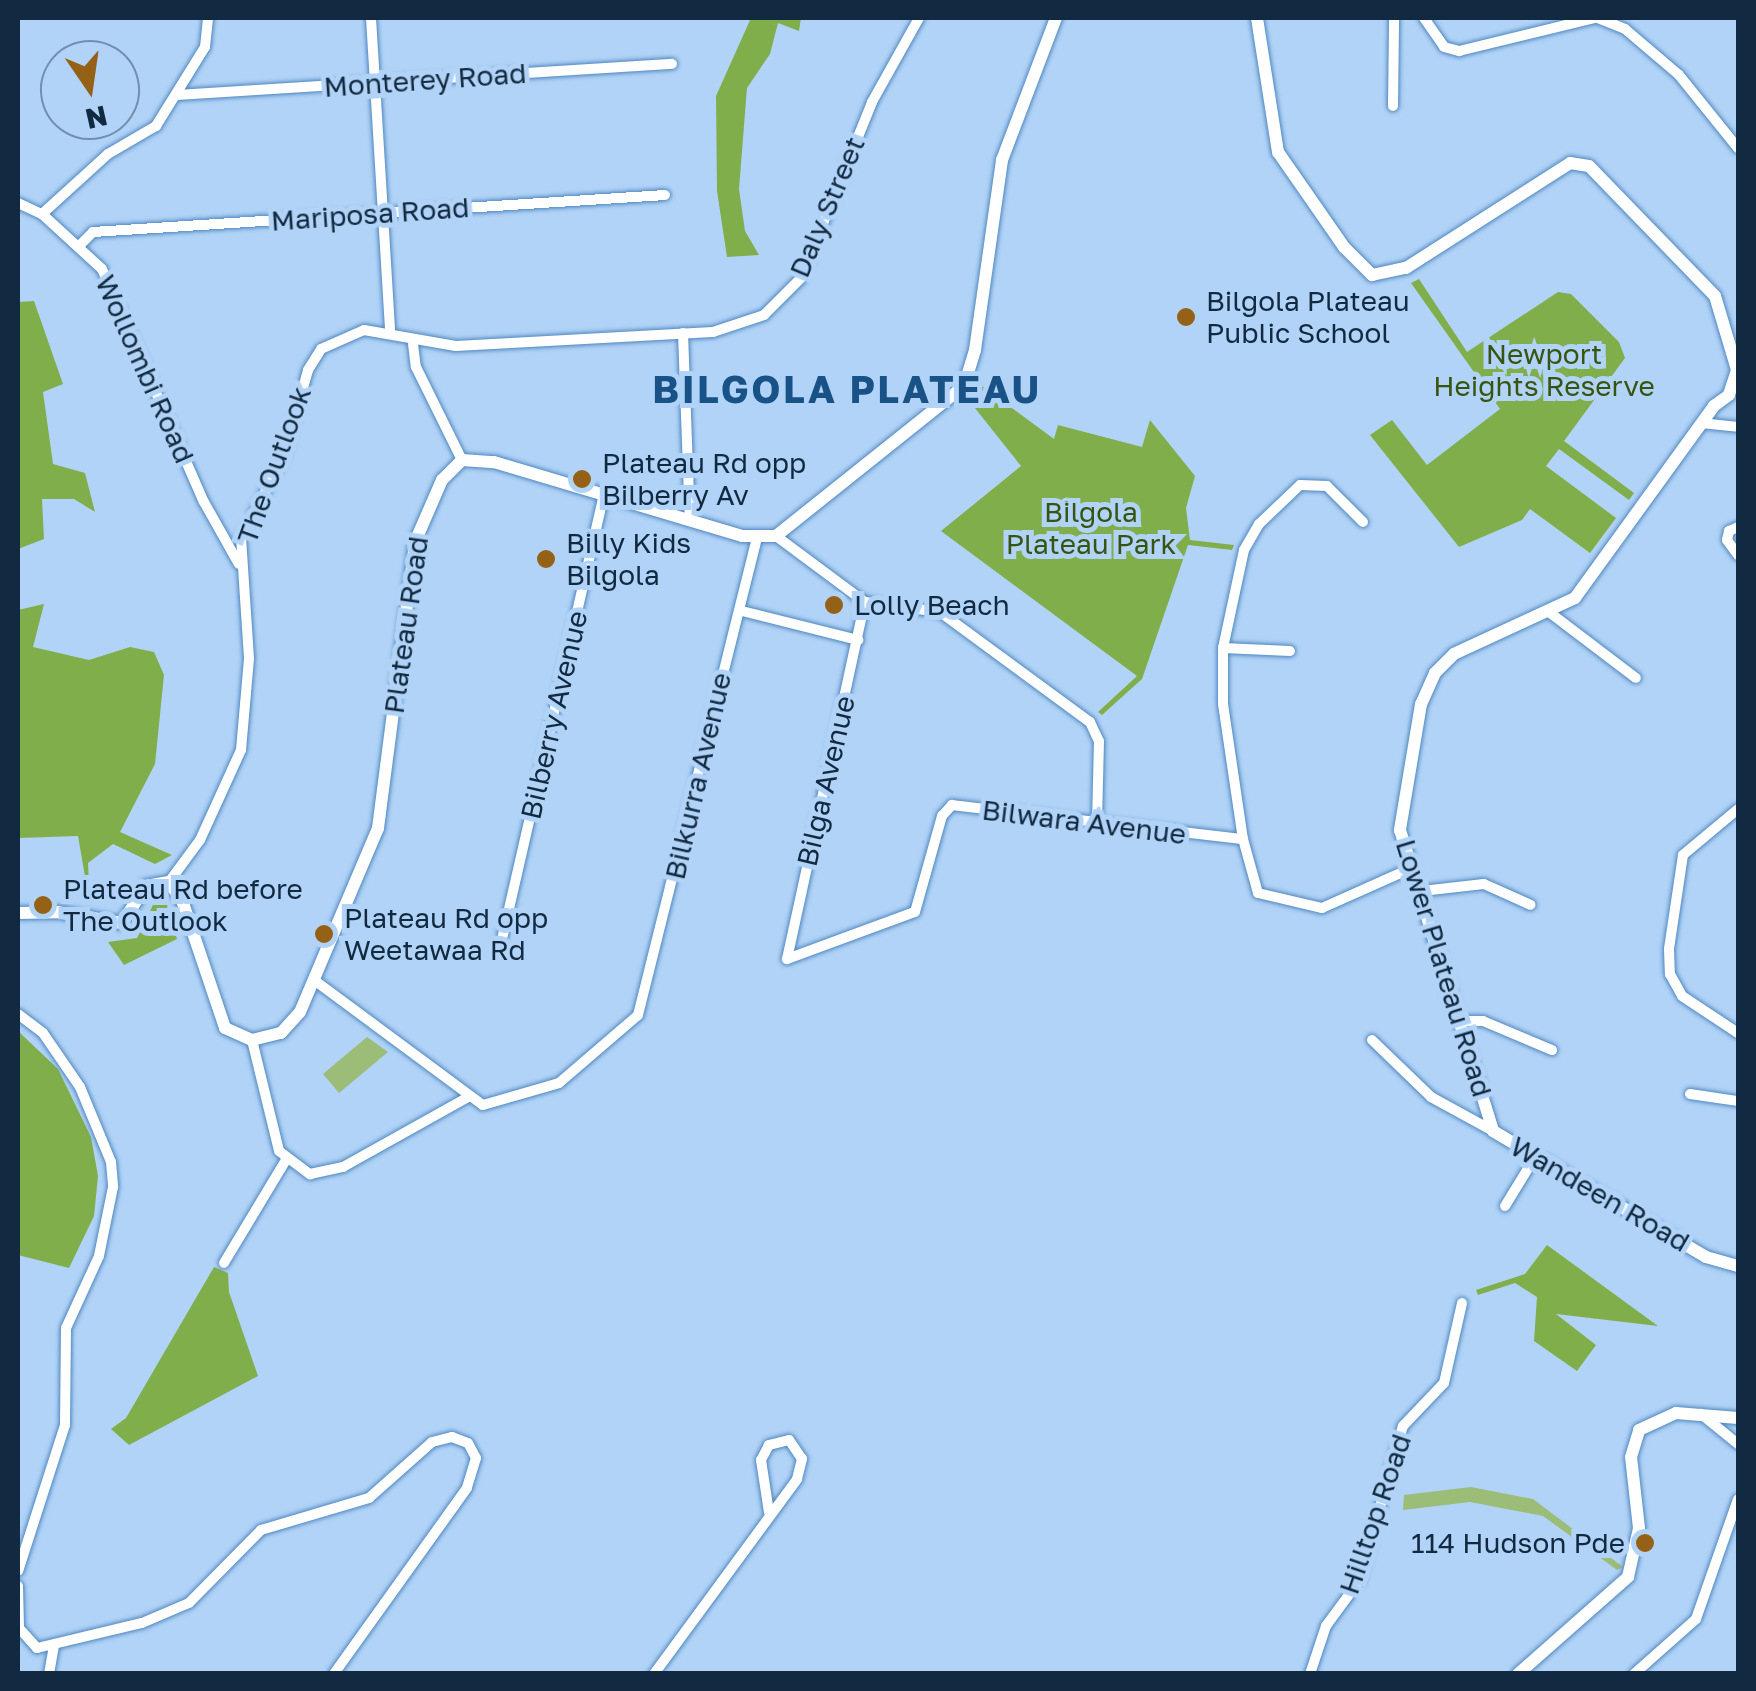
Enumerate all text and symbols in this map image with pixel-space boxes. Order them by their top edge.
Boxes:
north arrow [40,40,140,140]
street label: Monterey Road [323,56,527,104]
text: N [82,99,110,136]
street label: Daly Street [782,132,872,282]
street label: Mariposa Road [270,190,470,238]
street label: Wollombi Road [89,270,201,468]
place label: Bilgola Plateau Public School [1206,284,1410,350]
marker: Bilgola Plateau Public School [1175,306,1197,328]
park label: Newport Heights Reserve [1433,337,1655,403]
district label: BILGOLA PLATEAU [652,366,1042,412]
street label: The Outlook [230,382,318,548]
place label: Plateau Rd opp Bilberry Av [602,446,806,512]
marker: Plateau Rd opp Bilberry Av [571,468,593,490]
park label: Bilgola Plateau Park [1006,495,1176,561]
place label: Billy Kids Bilgola [566,526,691,592]
street label: Plateau Road [377,534,435,716]
marker: Billy Kids Bilgola [535,548,557,570]
place label: Lolly Beach [854,588,1010,622]
marker: Lolly Beach [823,594,845,616]
street label: Bilberry Avenue [514,608,594,822]
street label: Bilkurra Avenue [658,669,738,883]
street label: Bilga Avenue [790,693,862,869]
street label: Bilwara Avenue [980,793,1188,851]
street label: Lower Plateau Road [1389,835,1499,1101]
place label: Plateau Rd before The Outlook [63,872,303,938]
marker: Plateau Rd before The Outlook [32,894,54,916]
place label: Plateau Rd opp Weetawaa Rd [344,901,548,967]
marker: Plateau Rd opp Weetawaa Rd [313,923,335,945]
street label: Wandeen Road [1504,1129,1696,1259]
street label: Hilltop Road [1332,1430,1418,1598]
place label: 114 Hudson Pde [1411,1526,1625,1560]
marker: 114 Hudson Pde [1634,1532,1656,1554]

